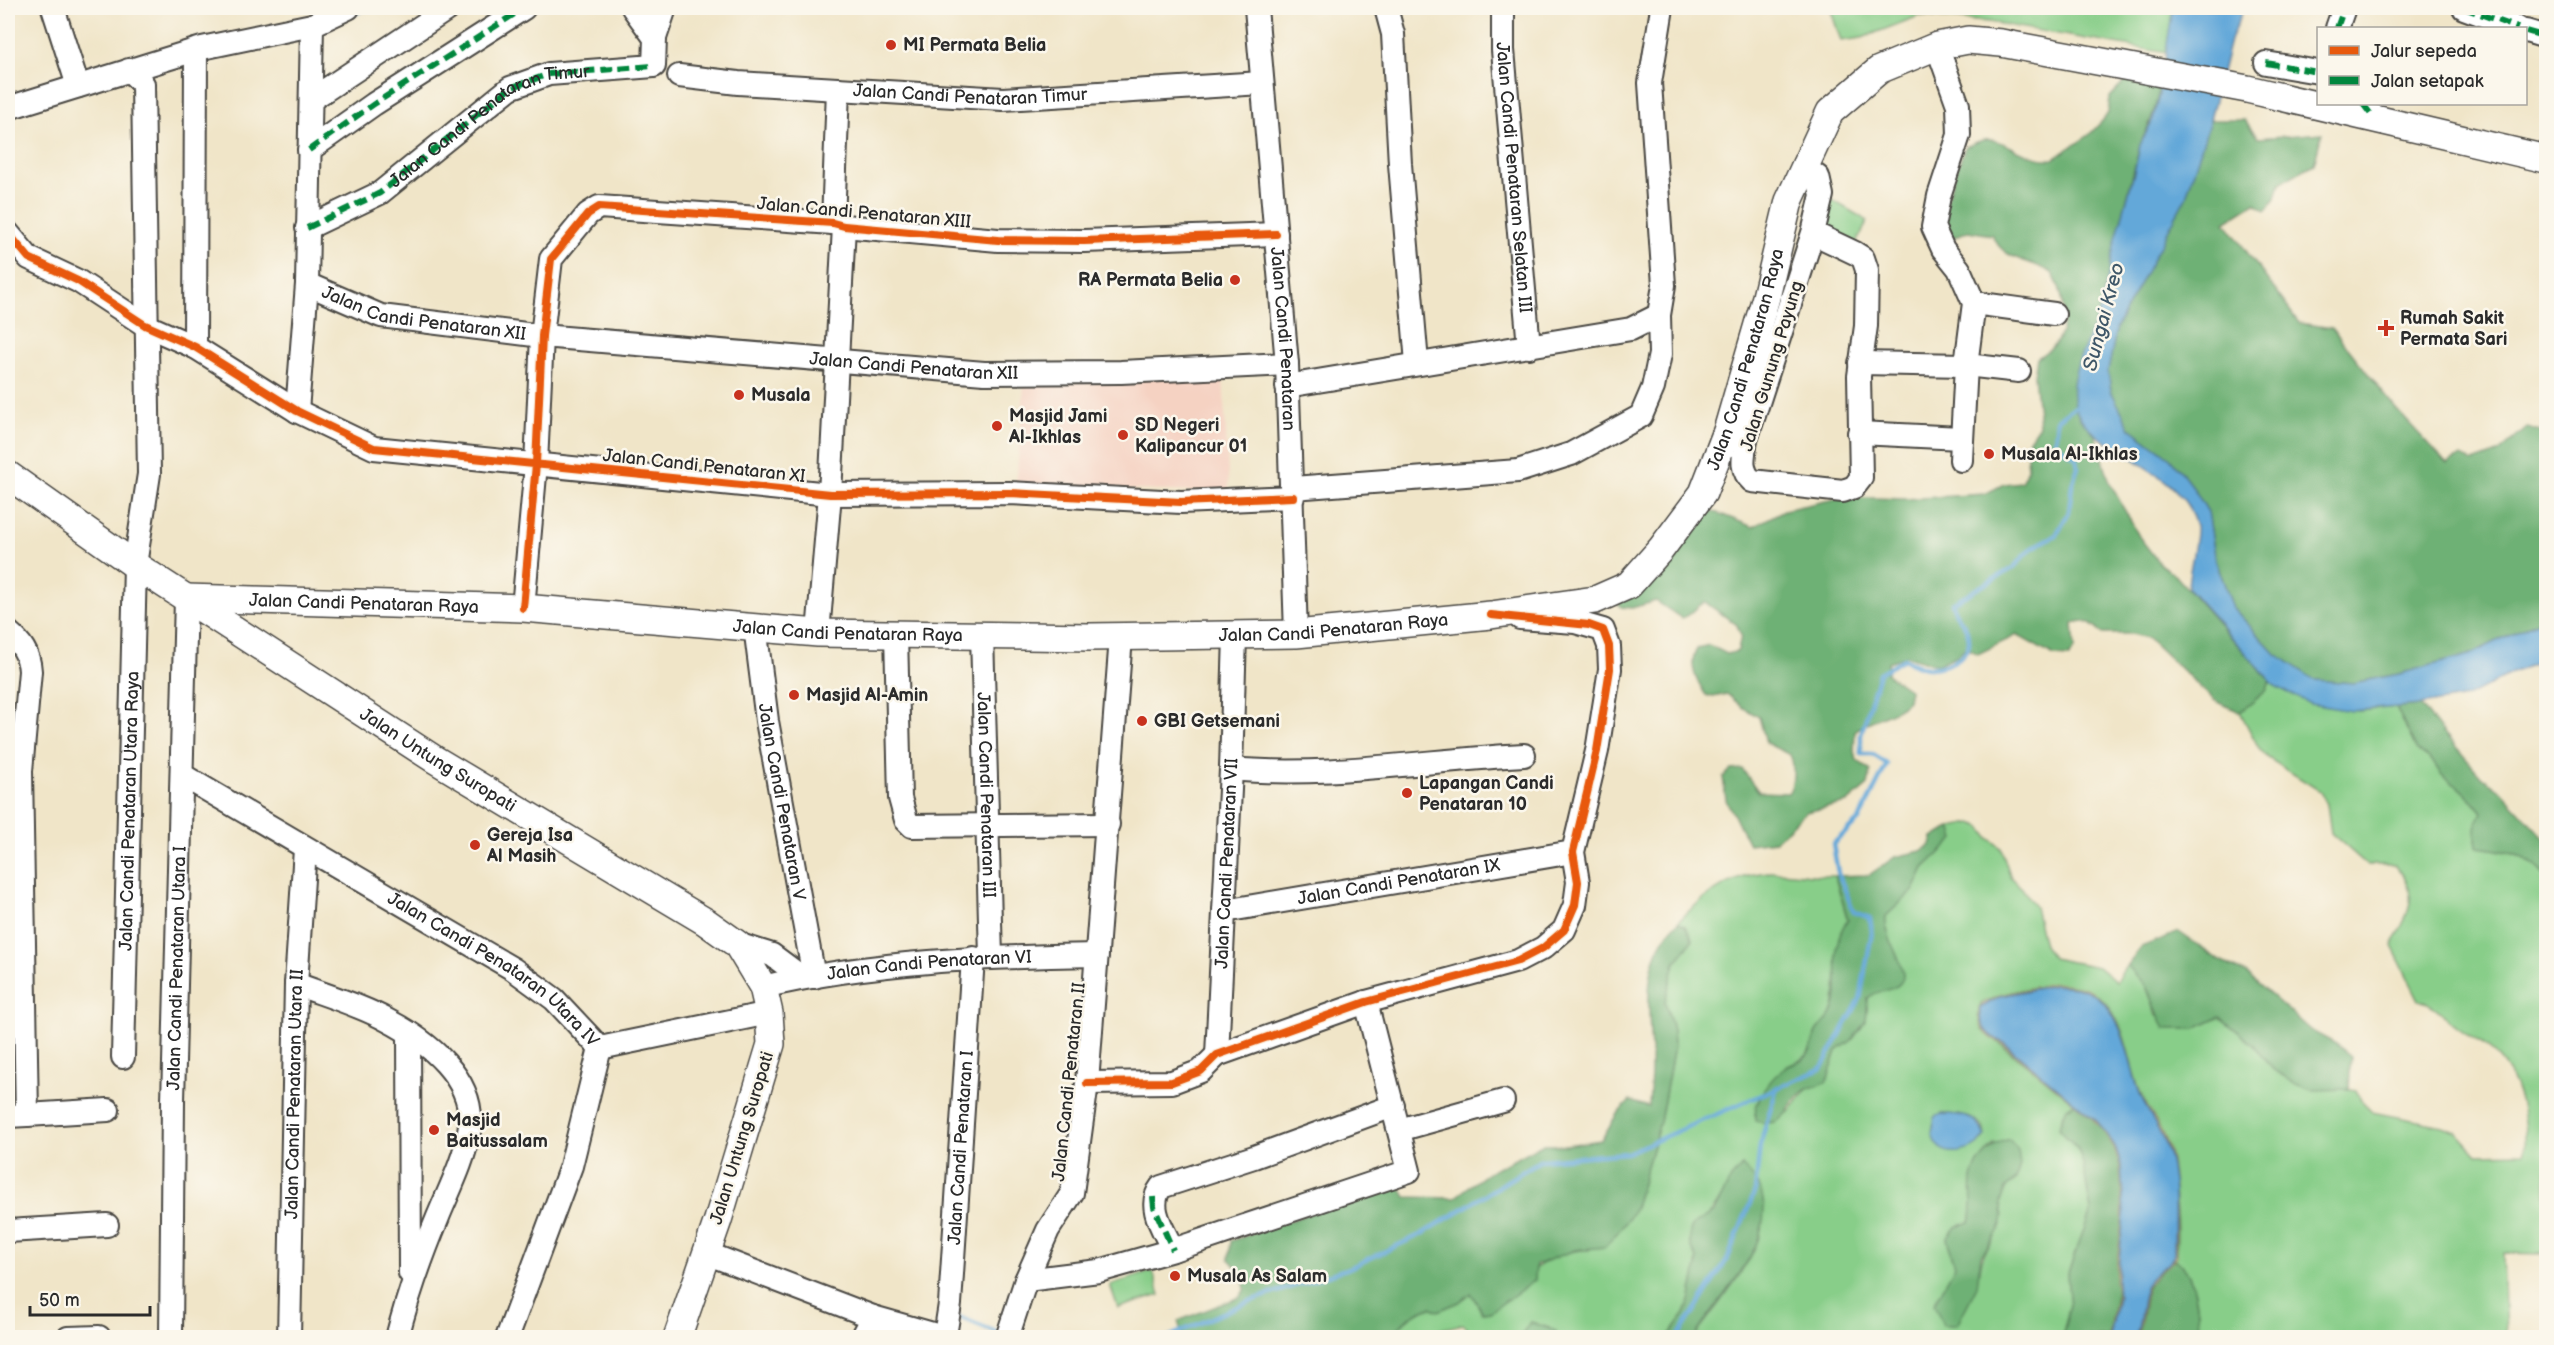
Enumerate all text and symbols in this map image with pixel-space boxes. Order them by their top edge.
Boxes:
legend [2317,27,2527,105]
place label: MI Permata Belia [903,35,1046,56]
marker: MI Permata Belia [884,38,898,52]
text: Jalur sepeda [2371,41,2477,62]
street label: Jalan Candi Penataran Selatan III [1493,42,1536,314]
street label: Jalan Candi Penataran Timur [385,60,591,192]
text: Jalan setapak [2371,71,2484,92]
street label: Jalan Candi Penataran Timur [853,79,1088,110]
street label: Jalan Candi Penataran XIII [756,193,972,233]
street label: Jalan Candi Penataran [1266,246,1300,431]
street label: Jalan Candi Penataran Raya [1702,247,1788,473]
water label: Sungai Kreo [2078,260,2130,374]
place label: RA Permata Belia [1078,270,1223,291]
marker: RA Permata Belia [1228,273,1242,287]
street label: Jalan Gunung Payung [1736,278,1808,454]
street label: Jalan Candi Penataran XII [319,281,527,344]
place label: Rumah Sakit Permata Sari [2400,308,2507,350]
marker: Rumah Sakit Permata Sari [2377,319,2395,337]
street label: Jalan Candi Penataran XII [809,348,1018,384]
place label: Musala [751,385,811,406]
marker: Musala [732,388,746,402]
place label: Masjid Jami Al-Ikhlas [1008,406,1107,448]
place label: SD Negeri Kalipancur 01 [1135,415,1247,457]
marker: Masjid Jami Al-Ikhlas [990,419,1004,433]
marker: SD Negeri Kalipancur 01 [1116,428,1130,442]
place label: Musala Al-Ikhlas [2001,444,2138,465]
street label: Jalan Candi Penataran XI [602,445,806,487]
marker: Musala Al-Ikhlas [1982,447,1996,461]
street label: Jalan Candi Penataran Raya [249,589,479,617]
street label: Jalan Candi Penataran Raya [1219,609,1449,646]
street label: Jalan Candi Penataran Raya [732,615,963,646]
street label: Jalan Candi Penataran Utara Raya [115,671,143,951]
place label: Masjid Al-Amin [806,685,928,706]
marker: Masjid Al-Amin [787,688,801,702]
street label: Jalan Candi Penataran III [973,692,1000,898]
street label: Jalan Candi Penataran V [754,702,810,902]
street label: Jalan Untung Suropati [356,703,520,816]
place label: GBI Getsemani [1154,711,1280,732]
marker: GBI Getsemani [1135,714,1149,728]
street label: Jalan Candi Penataran VII [1211,758,1242,969]
place label: Lapangan Candi Penataran 10 [1419,773,1554,815]
marker: Lapangan Candi Penataran 10 [1400,786,1414,800]
place label: Gereja Isa Al Masih [486,825,573,867]
marker: Gereja Isa Al Masih [468,838,482,852]
street label: Jalan Candi Penataran Utara I [163,846,190,1090]
street label: Jalan Candi Penataran IX [1296,854,1502,909]
street label: Jalan Candi Penataran Utara IV [384,887,604,1051]
street label: Jalan Candi Penataran VI [825,946,1032,985]
street label: Jalan Candi Penataran Utara II [281,968,307,1219]
street label: Jalan Candi Penataran II [1048,981,1090,1183]
street label: Jalan Untung Suropati [706,1049,778,1227]
street label: Jalan Candi Penataran I [943,1050,977,1246]
place label: Masjid Baitussalam [446,1110,548,1152]
marker: Masjid Baitussalam [427,1123,441,1137]
place label: Musala As Salam [1187,1266,1327,1287]
marker: Musala As Salam [1168,1269,1182,1283]
scale bar [30,1279,150,1317]
text: 50 m [39,1290,80,1311]

